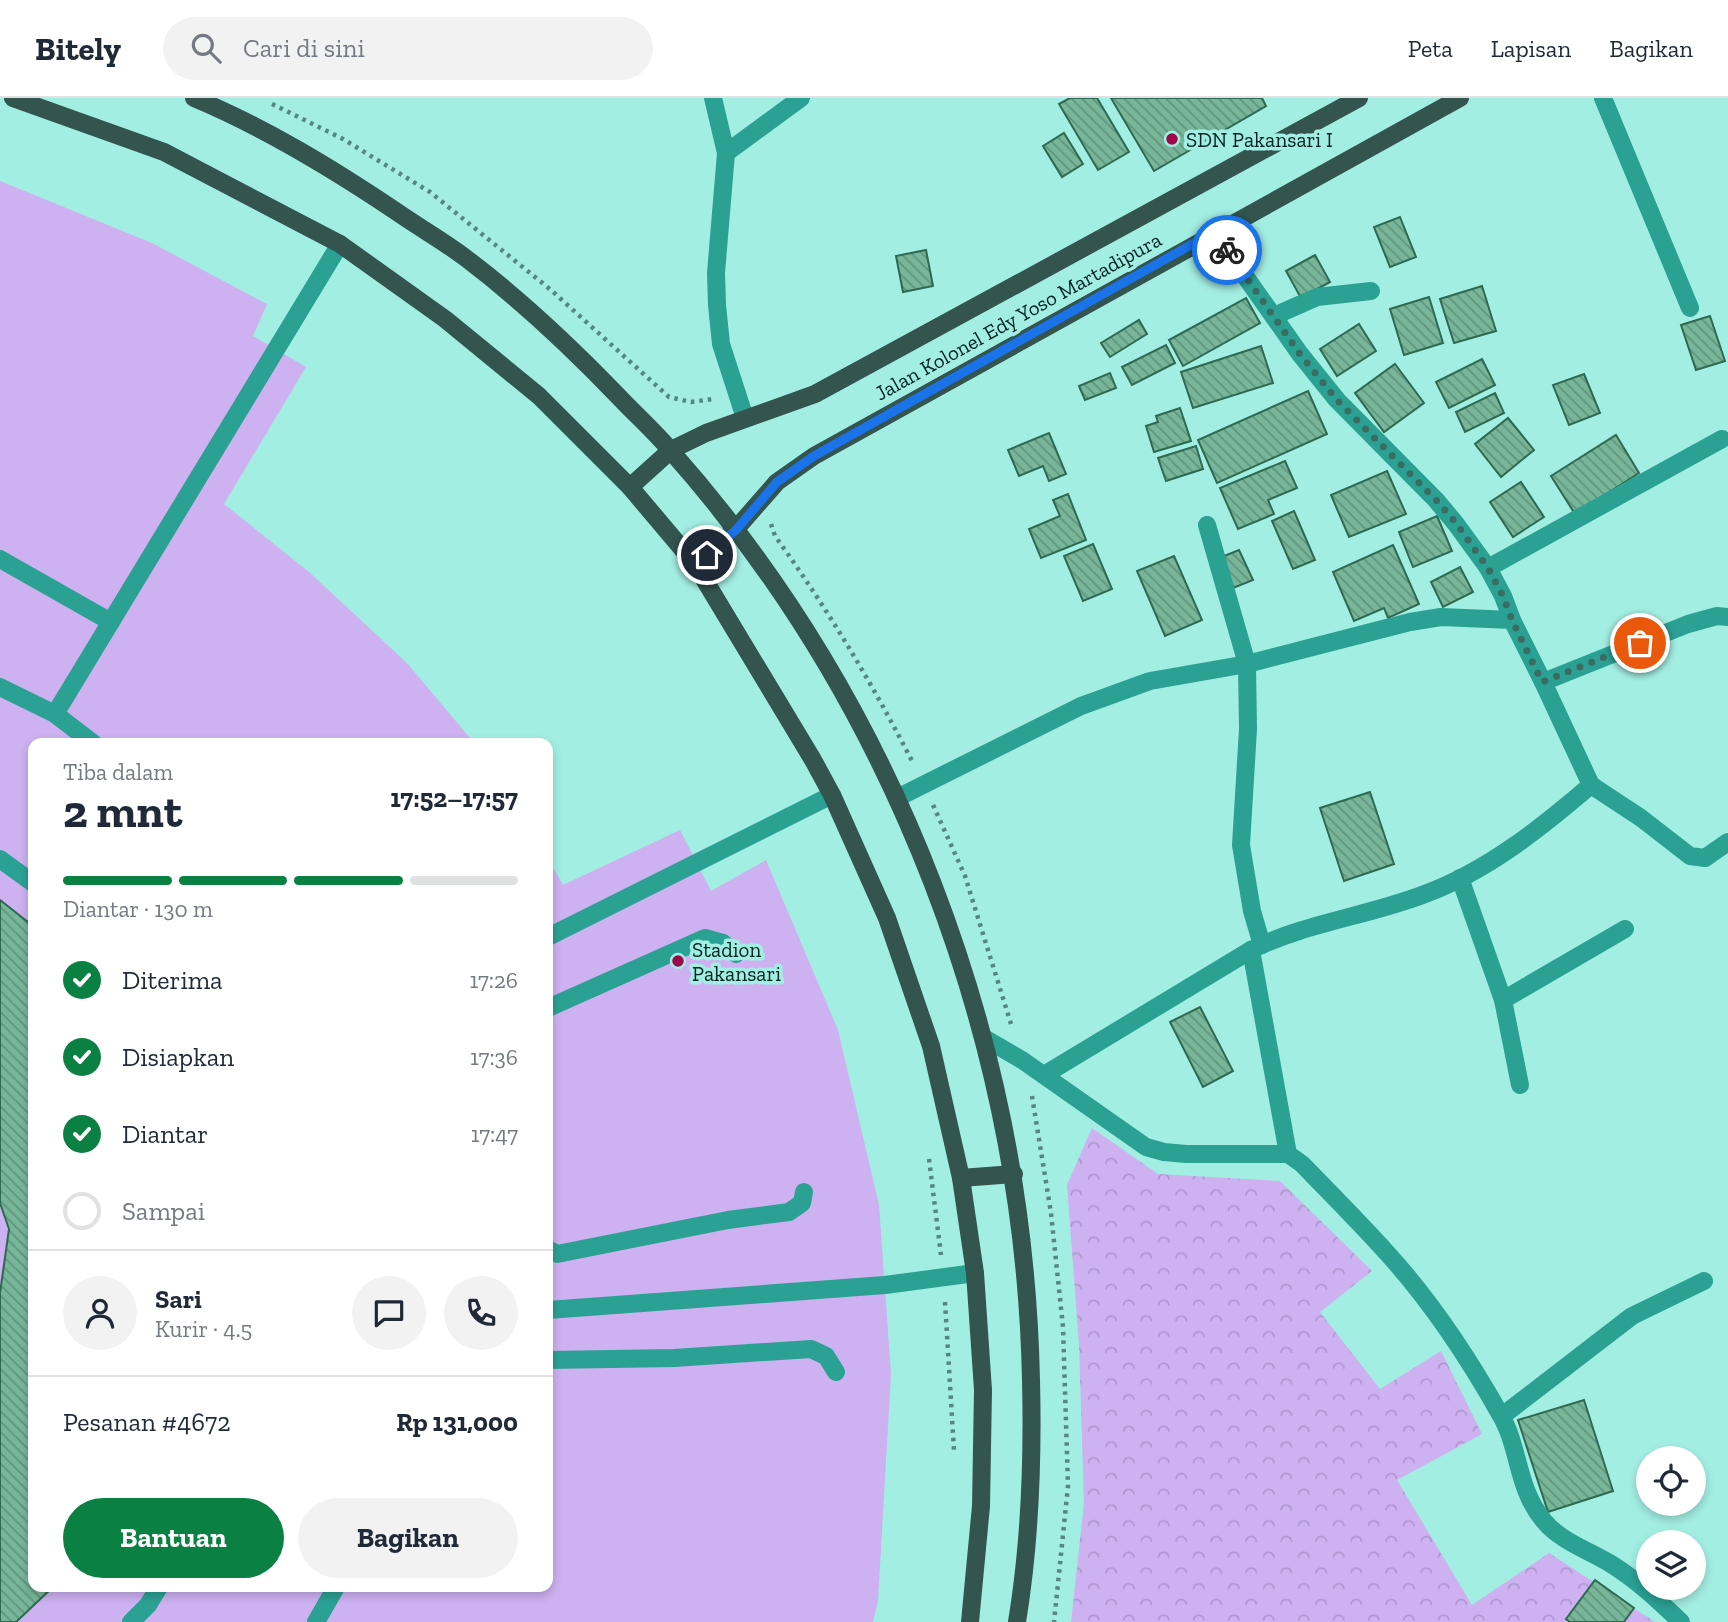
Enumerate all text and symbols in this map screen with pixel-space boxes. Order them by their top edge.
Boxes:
search box [163,17,653,80]
text: Bitely [35,29,121,68]
icon: search [187,29,225,67]
text: Cari di sini [243,32,365,64]
text: Peta [1408,34,1453,63]
text: Lapisan [1491,34,1571,63]
text: Bagikan [1609,34,1693,63]
place label: SDN Pakansari I [1186,127,1333,152]
marker: SDN Pakansari I [1164,131,1180,147]
courier [1192,215,1262,285]
street label: Jalan Kolonel Edy Yoso Martadipura [870,227,1166,405]
icon: bike [1208,231,1246,269]
pin [677,525,737,585]
icon: home [688,536,726,574]
pin [1610,613,1670,673]
icon: bag [1621,624,1659,662]
text: Tiba dalam [63,758,173,786]
text: 17:52–17:57 [390,782,518,814]
text: 2 mnt [63,784,182,839]
text: Diantar · 130 m [63,895,213,923]
place label: Stadion Pakansari [692,937,781,986]
marker: Stadion Pakansari [670,953,686,969]
icon: check [63,961,101,999]
text: Diterima [122,964,223,996]
text: 17:26 [469,966,518,994]
icon: check [63,1038,101,1076]
text: Disiapkan [122,1041,234,1073]
text: 17:36 [470,1043,518,1071]
icon: check [63,1115,101,1153]
text: Diantar [122,1118,208,1150]
text: 17:47 [471,1120,518,1148]
text: Sampai [122,1195,205,1227]
button: person [63,1276,137,1350]
button: chat [352,1276,426,1350]
button: phone [444,1276,518,1350]
text: Sari [155,1283,202,1315]
text: Kurir · 4.5 [155,1315,252,1343]
text: Pesanan #4672 [63,1406,231,1438]
text: Rp 131,000 [396,1406,518,1438]
map controls [1636,1446,1706,1600]
button: locate [1636,1446,1706,1516]
button: Bantuan [63,1498,284,1578]
button: Bagikan [298,1498,518,1578]
button: layers [1636,1530,1706,1600]

